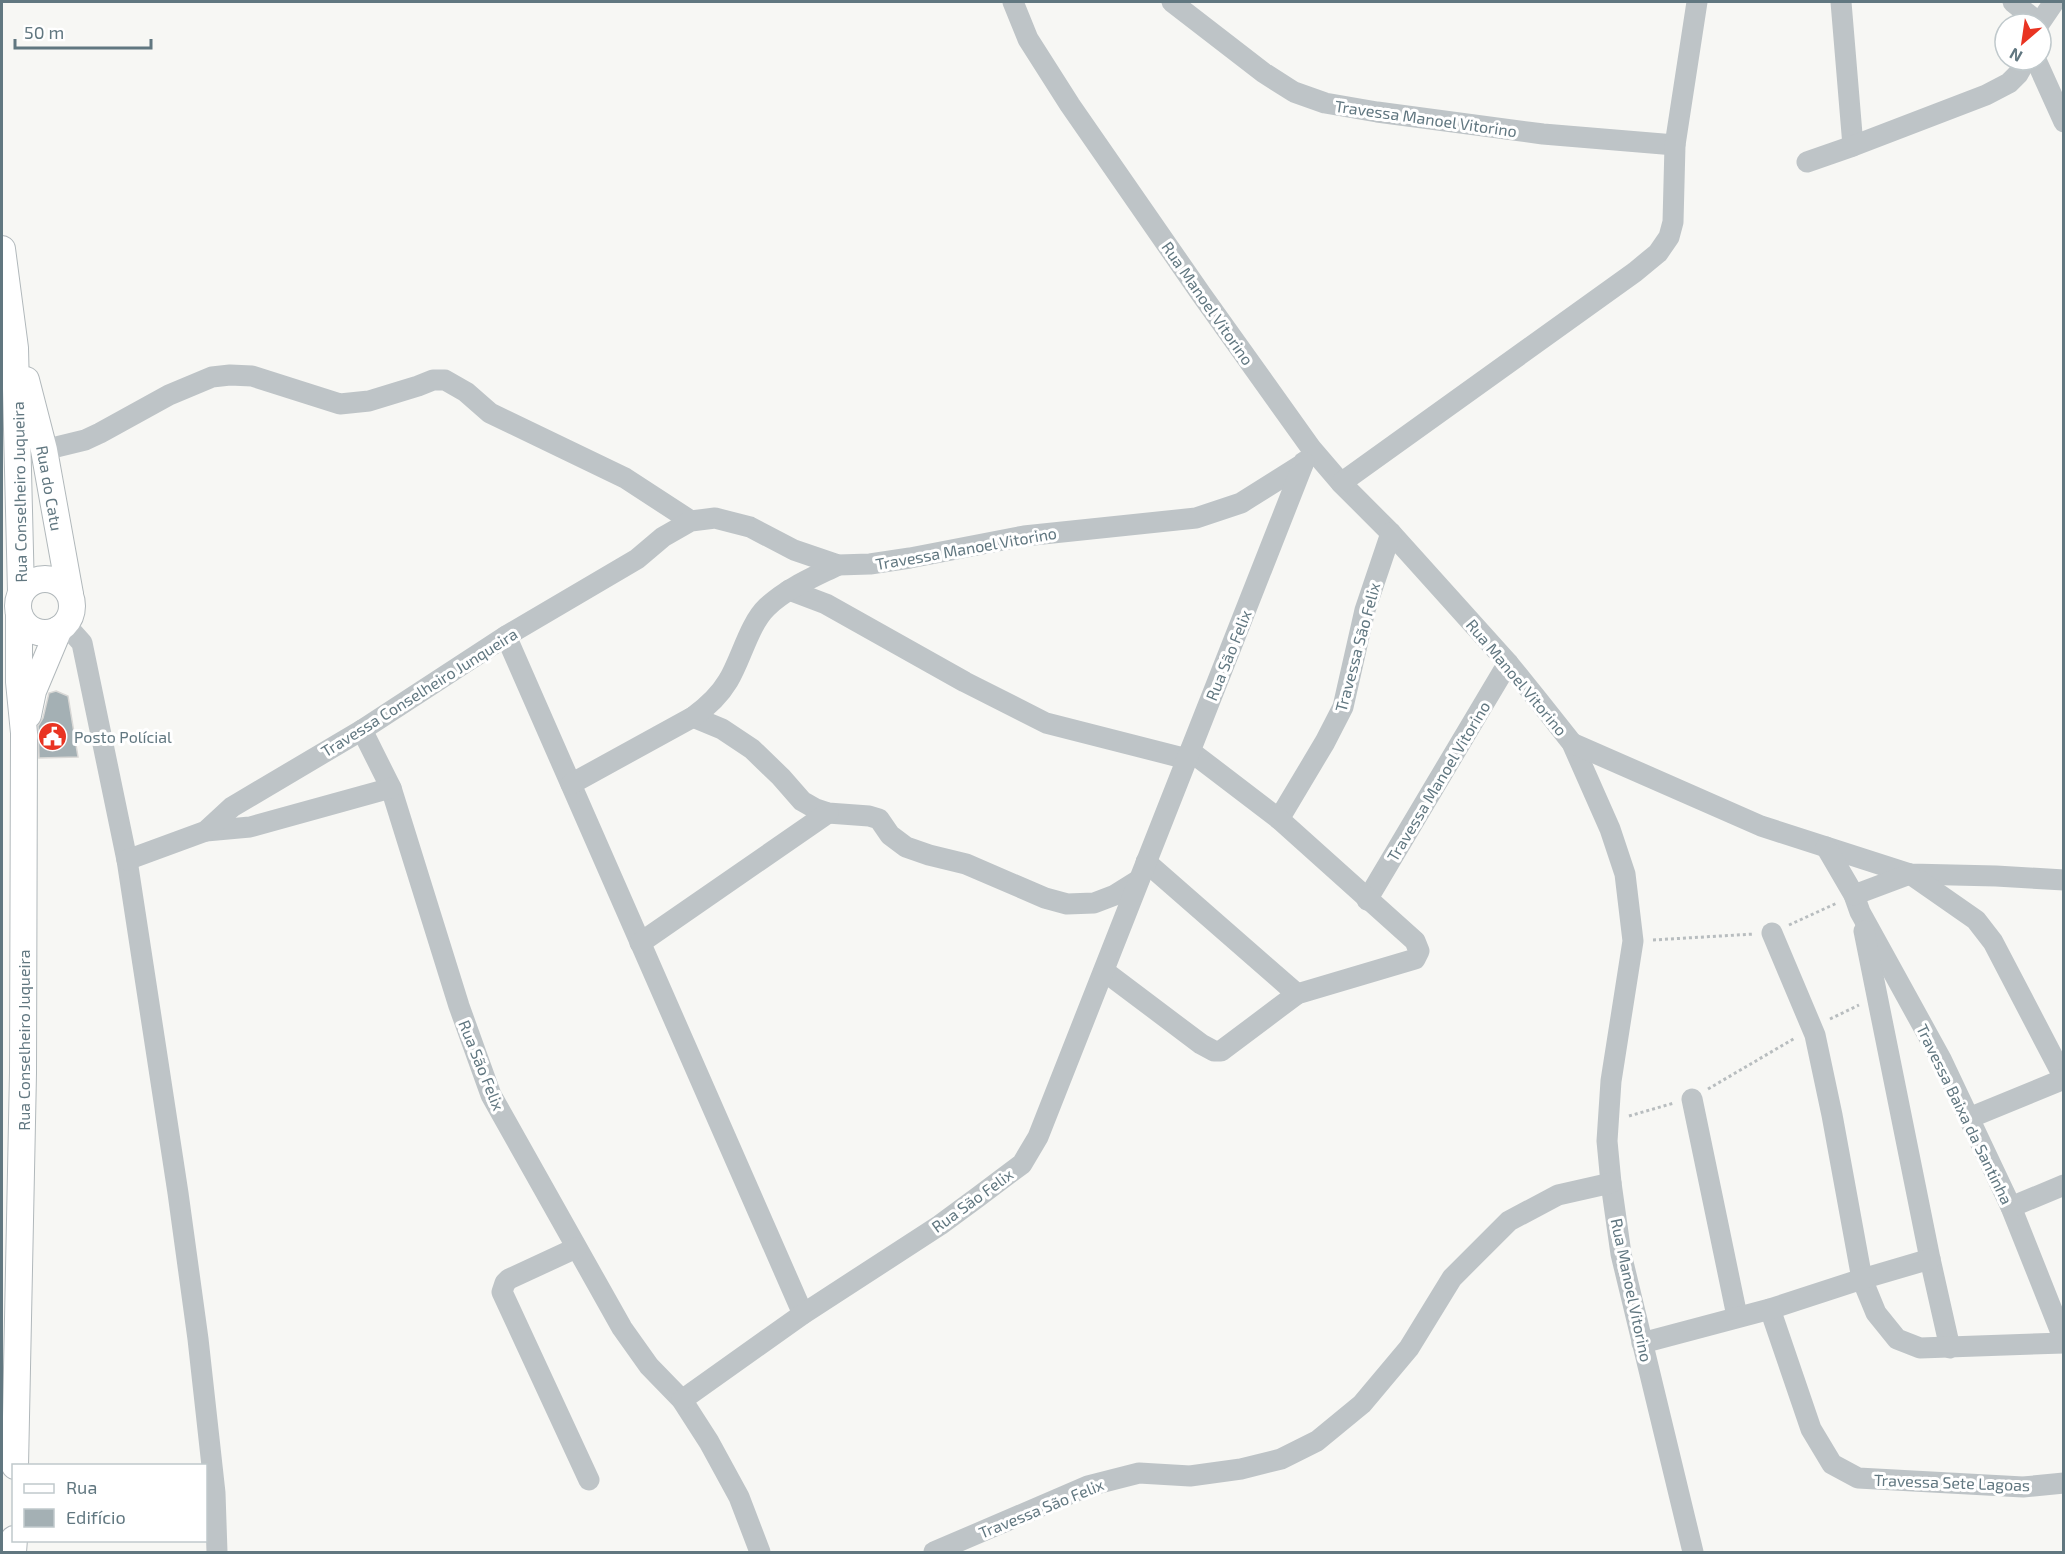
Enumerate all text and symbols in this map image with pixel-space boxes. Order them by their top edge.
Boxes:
scale bar [15,12,152,50]
north arrow [1993,12,2053,72]
text: 50 m [24,21,64,43]
text: N [2006,44,2025,67]
street label: Travessa Manoel Vitorino [1334,96,1518,140]
street label: Rua Manoel Vitorino [1158,238,1258,368]
street label: Rua Conselheiro Juqueira [8,401,30,583]
street label: Rua do Catu [33,444,67,532]
street label: Travessa Manoel Vitorino [874,523,1058,573]
street label: Travessa São Felix [1331,580,1384,714]
street label: Rua São Felix [1201,606,1255,703]
street label: Rua Manoel Vitorino [1463,615,1571,739]
street label: Travessa Conselheiro Junqueira [317,624,521,760]
street label: Travessa Manoel Vitorino [1383,697,1493,865]
public building icon: Posto Polícial [37,720,69,752]
place label: Posto Polícial [74,727,172,746]
street label: Rua Conselheiro Juqueira [14,949,33,1131]
street label: Rua São Felix [455,1017,509,1114]
street label: Travessa Baixa da Santinha [1913,1021,2017,1207]
street label: Rua São Felix [928,1164,1017,1236]
street label: Rua Manoel Vitorino [1607,1216,1657,1364]
legend [12,1464,207,1542]
street label: Travessa Sete Lagoas [1874,1470,2030,1494]
street label: Travessa São Felix [976,1474,1107,1542]
text: Rua [66,1476,97,1498]
text: Edifício [66,1506,126,1528]

